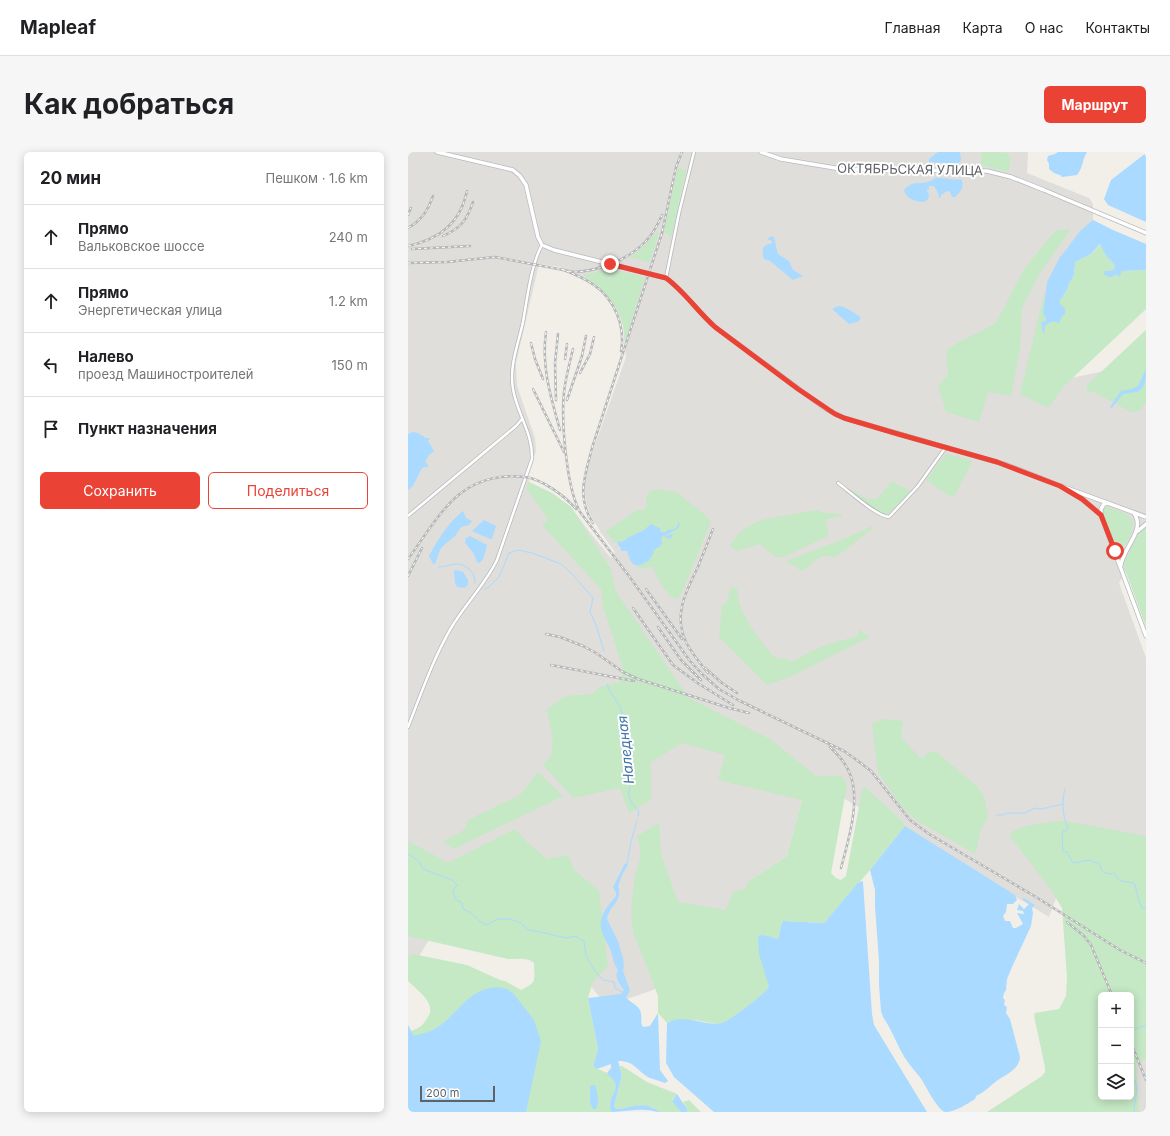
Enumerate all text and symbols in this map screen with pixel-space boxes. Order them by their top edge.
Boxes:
text: Mapleaf [20,16,96,39]
text: Главная [885,19,940,36]
text: Карта [962,19,1003,36]
text: О нас [1025,19,1063,36]
text: Контакты [1085,19,1150,36]
button: Маршрут [1044,86,1146,123]
text: Как добраться [24,87,234,121]
street label: ОКТЯБРЬСКАЯ УЛИЦА [837,160,983,178]
text: 20 мин [40,168,101,188]
text: Пешком · 1.6 km [266,170,368,186]
text: Прямо [78,219,129,238]
icon: ahead [40,226,62,248]
text: 240 m [329,229,368,245]
text: Вальковское шоссе [78,238,205,254]
route end [601,255,619,273]
text: Прямо [78,283,129,302]
icon: ahead [40,290,62,312]
text: 1.2 km [329,293,368,309]
text: Энергетическая улица [78,302,222,318]
text: Налево [78,347,134,366]
icon: left [40,354,62,376]
text: 150 m [332,357,368,373]
text: проезд Машиностроителей [78,366,253,382]
icon: arrive [40,418,62,440]
text: Пункт назначения [78,419,217,438]
button: Сохранить [40,472,200,509]
button: Поделиться [208,472,368,509]
route start [1106,542,1124,560]
water label: Наледная [613,715,637,785]
map controls [1098,992,1134,1100]
button: + [1098,992,1134,1028]
button: − [1098,1028,1134,1064]
button: layers [1098,1064,1134,1100]
scale bar [420,1084,495,1103]
text: 200 m [426,1086,459,1100]

